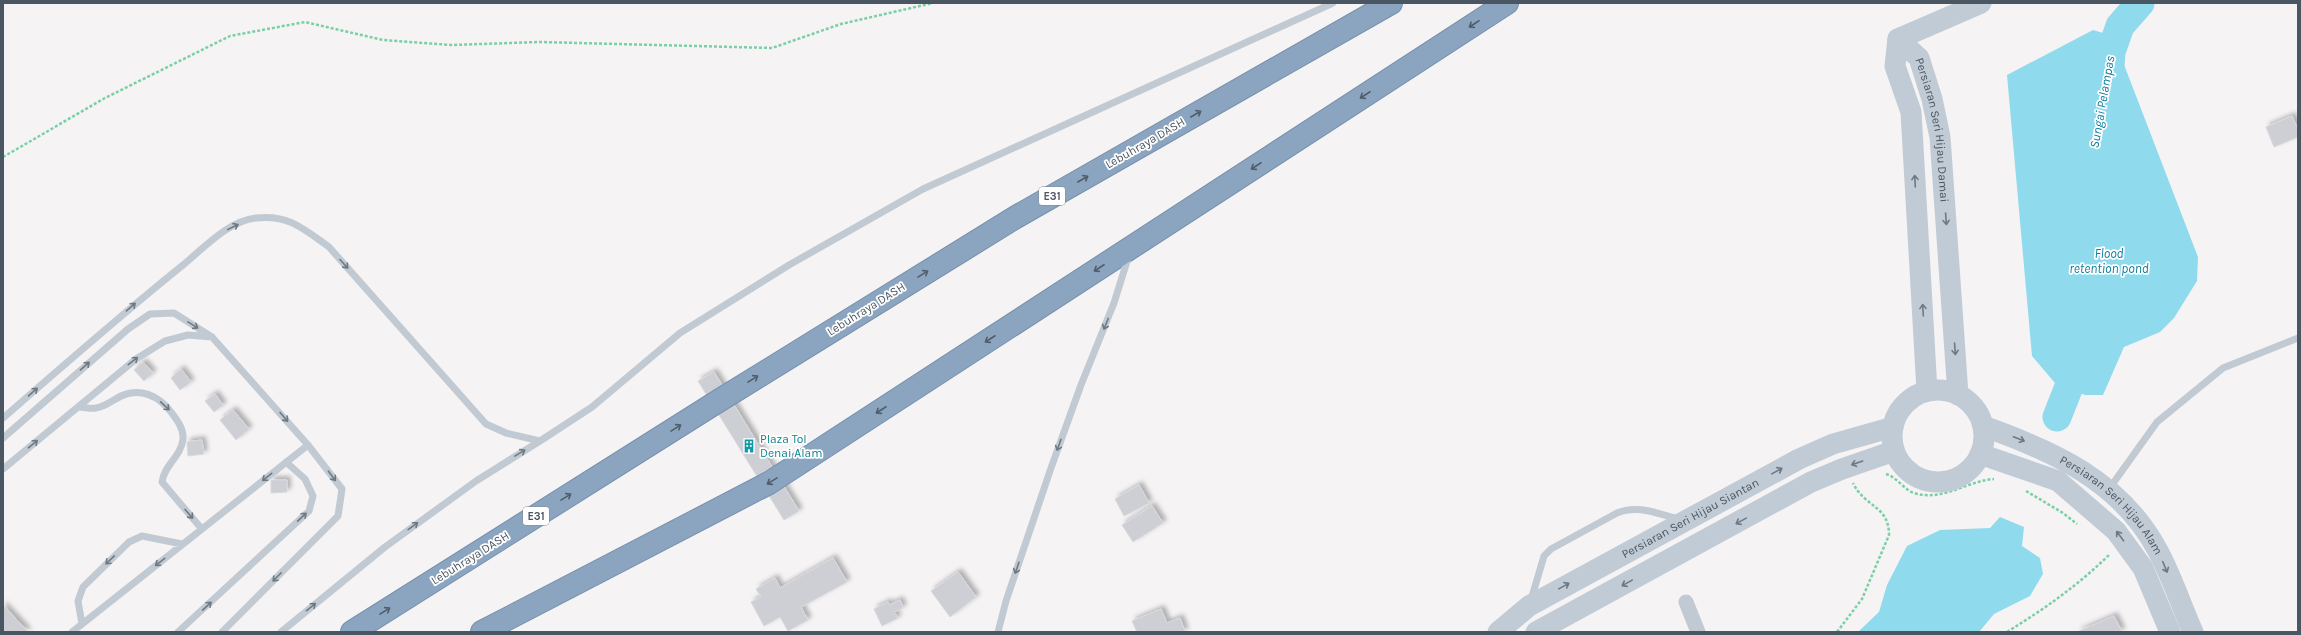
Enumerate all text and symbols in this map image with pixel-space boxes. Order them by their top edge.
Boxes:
one-way arrow [1469,20,1480,28]
water label: Sungai Pelampas [2086,55,2118,149]
street label: Persiaran Seri Hijau Damai [1912,56,1952,203]
one-way arrow [1360,91,1371,99]
one-way arrow [1190,110,1202,118]
street label: Lebuhraya DASH [1103,115,1187,171]
one-way arrow [1251,162,1262,170]
one-way arrow [1077,174,1089,182]
one-way arrow [1912,175,1919,188]
road number: E31 [1039,187,1065,205]
one-way arrow [1942,212,1949,225]
one-way arrow [227,223,239,230]
water label: Flood retention pond [2069,246,2149,276]
one-way arrow [340,259,349,270]
one-way arrow [1094,264,1105,272]
one-way arrow [917,270,928,278]
street label: Lebuhraya DASH [824,279,908,339]
one-way arrow [126,303,136,312]
one-way arrow [1920,304,1927,317]
one-way arrow [1101,317,1109,329]
one-way arrow [187,321,199,329]
one-way arrow [985,335,996,343]
one-way arrow [1952,342,1959,355]
one-way arrow [128,357,139,365]
one-way arrow [80,362,91,371]
one-way arrow [747,375,759,383]
one-way arrow [27,388,38,397]
one-way arrow [160,401,170,411]
one-way arrow [876,406,887,414]
one-way arrow [279,412,289,422]
one-way arrow [670,423,682,431]
place label: Plaza Tol Denai Alam [760,432,822,460]
one-way arrow [2013,435,2025,443]
building icon: Plaza Tol Denai Alam [741,438,757,454]
one-way arrow [28,439,38,448]
one-way arrow [1055,439,1063,451]
one-way arrow [514,449,526,457]
street label: Persiaran Seri Hijau Alam [2057,453,2166,557]
one-way arrow [1852,460,1864,468]
one-way arrow [1770,466,1782,474]
one-way arrow [328,470,336,481]
one-way arrow [261,473,272,482]
street label: Persiaran Seri Hijau Siantan [1619,475,1761,561]
one-way arrow [766,477,778,485]
one-way arrow [560,493,571,501]
road number: E31 [523,507,549,525]
one-way arrow [184,509,193,519]
one-way arrow [297,513,307,522]
one-way arrow [1735,517,1747,525]
one-way arrow [407,522,418,531]
street label: Lebuhraya DASH [428,528,512,588]
one-way arrow [2116,531,2124,542]
one-way arrow [105,556,116,565]
one-way arrow [154,557,165,566]
one-way arrow [2162,561,2169,573]
one-way arrow [1013,562,1020,575]
one-way arrow [272,572,282,582]
one-way arrow [1621,580,1633,587]
one-way arrow [1558,582,1570,590]
one-way arrow [201,601,212,610]
one-way arrow [306,603,317,612]
one-way arrow [379,607,390,615]

